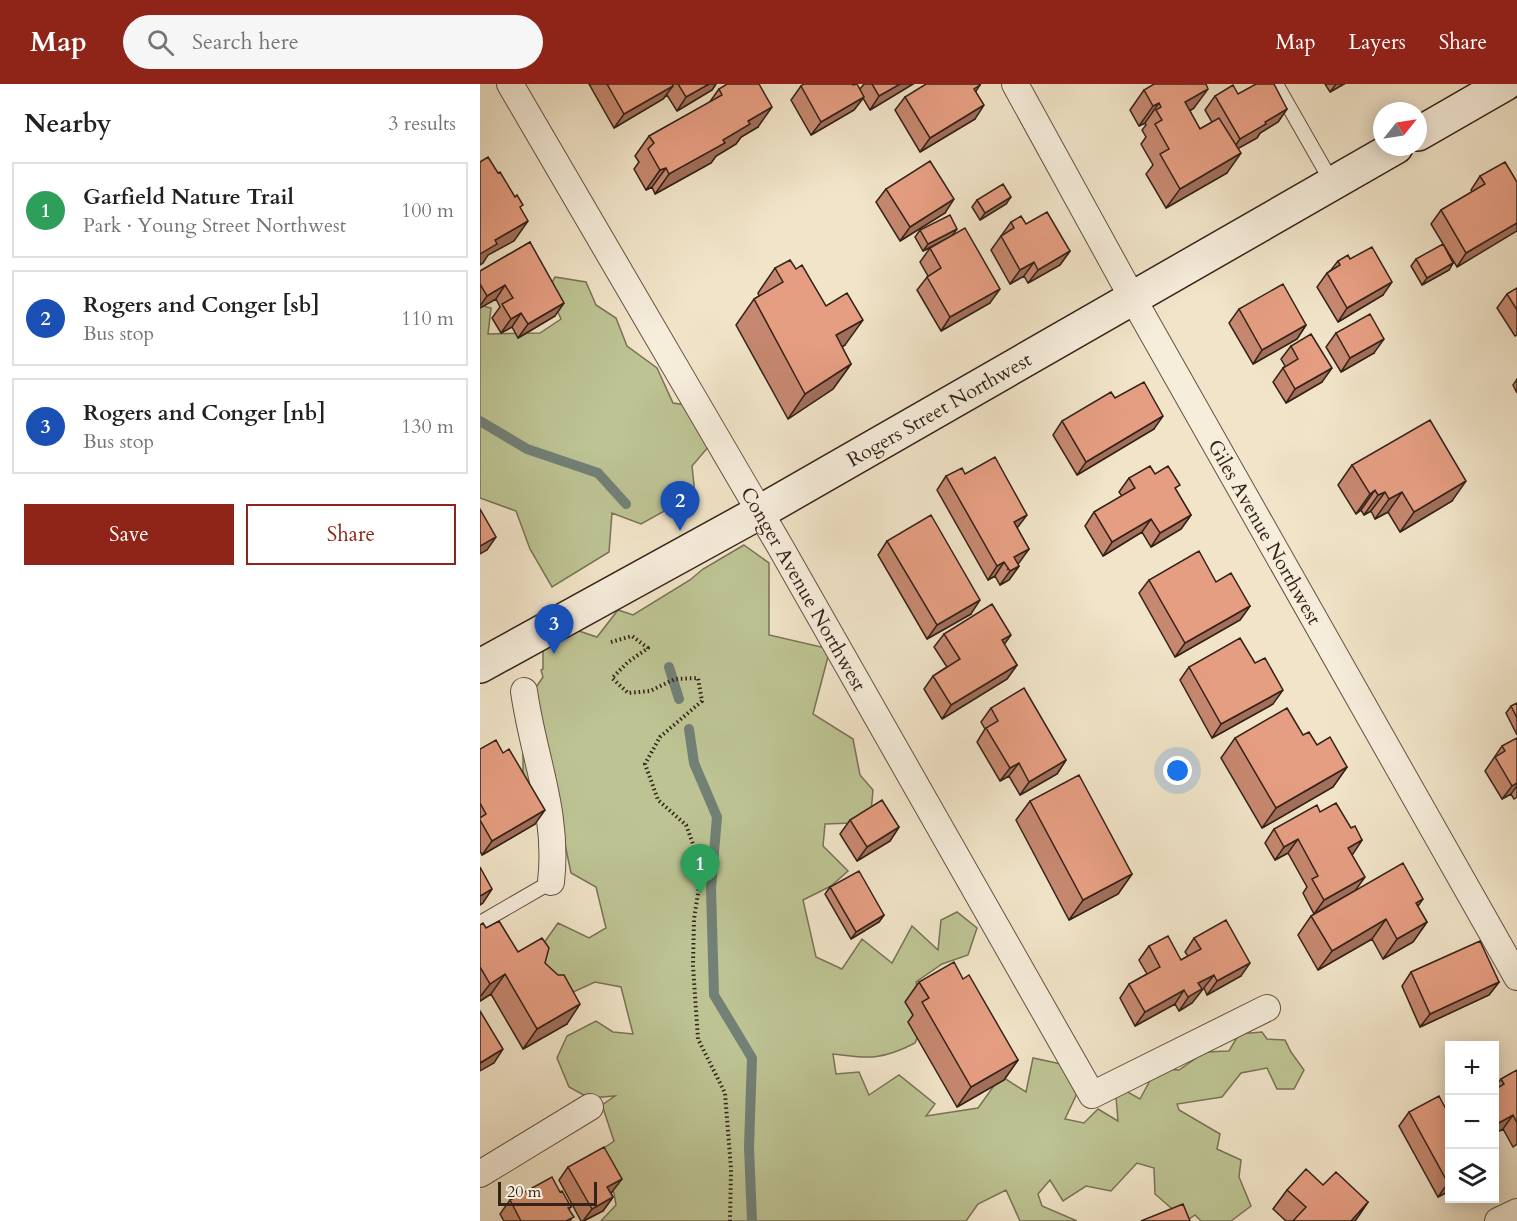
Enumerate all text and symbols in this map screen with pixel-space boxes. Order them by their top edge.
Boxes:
search box [123,15,543,69]
text: Map [30,23,87,61]
icon: search [144,26,177,59]
text: Search here [192,27,299,57]
text: Map [1276,28,1316,57]
text: Layers [1349,28,1406,57]
text: Share [1439,28,1487,57]
north arrow [1373,102,1427,156]
text: Nearby [24,106,112,141]
text: 3 results [388,110,456,137]
text: Garfield Nature Trail [83,182,294,212]
text: 1 [40,197,51,224]
text: 100 m [401,197,454,224]
text: Park · Young Street Northwest [83,212,346,239]
text: Rogers and Conger [sb] [83,290,320,320]
text: 2 [40,305,51,332]
text: 110 m [401,305,454,332]
text: Bus stop [83,320,154,347]
street label: Rogers Street Northwest [842,346,1037,473]
text: Rogers and Conger [nb] [83,398,326,428]
text: 3 [40,413,51,440]
text: 130 m [401,413,454,440]
text: Bus stop [83,428,154,455]
street label: Giles Avenue Northwest [1201,435,1328,630]
pin: 2 [660,482,700,531]
street label: Conger Avenue Northwest [734,482,873,697]
button: Save [24,504,234,565]
button: Share [246,504,456,565]
pin: 3 [534,604,574,654]
your location [1163,756,1192,785]
pin: 1 [680,844,720,894]
map controls [1445,1041,1499,1203]
button: + [1445,1041,1499,1095]
button: − [1445,1095,1499,1149]
button: layers [1445,1149,1499,1203]
scale bar [498,1179,597,1206]
text: 20 m [507,1181,541,1203]

